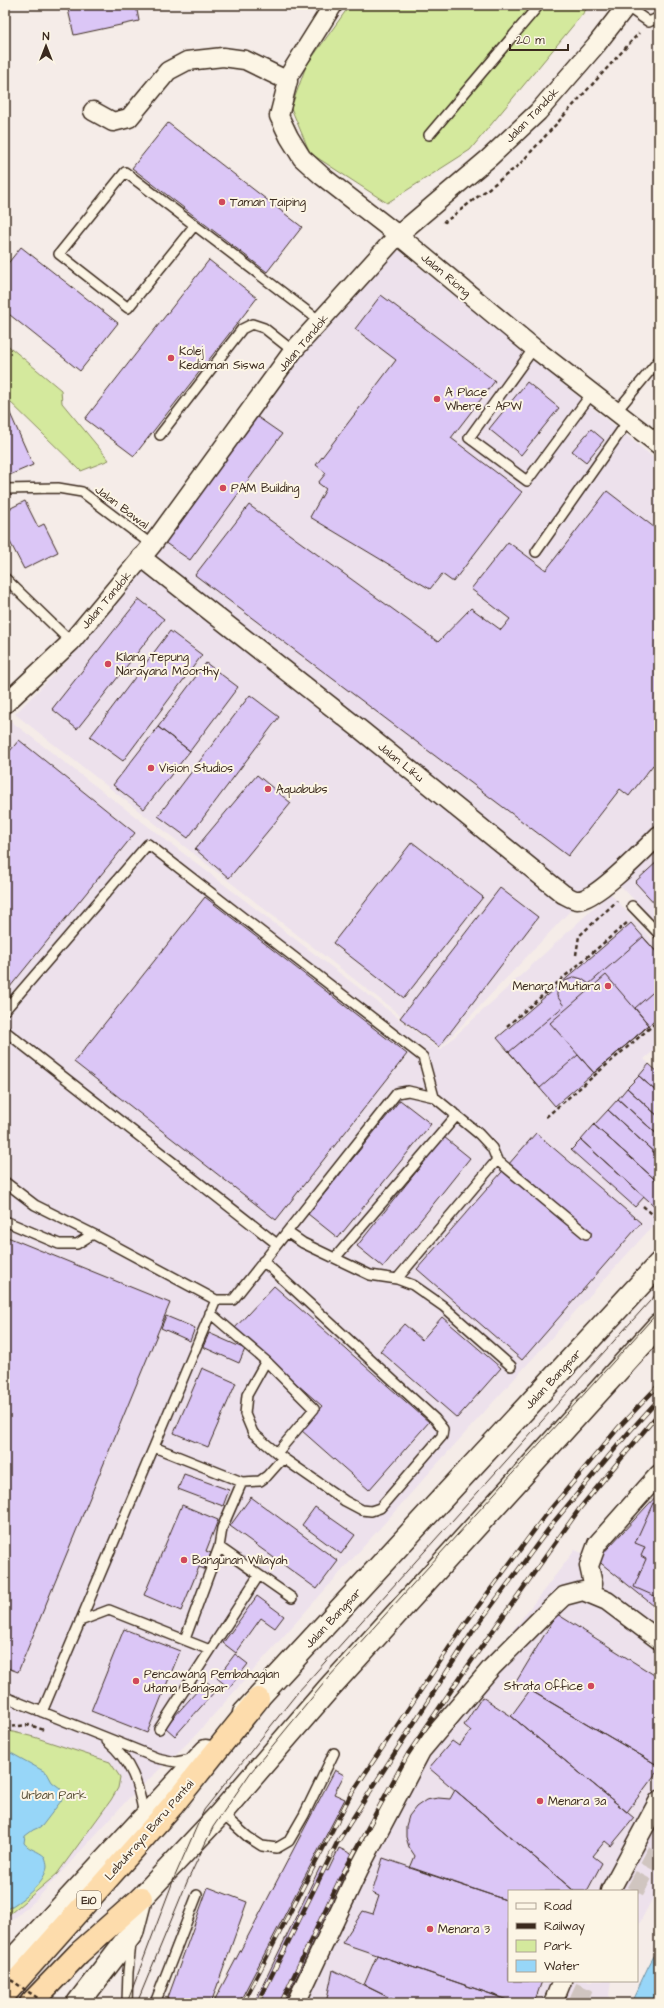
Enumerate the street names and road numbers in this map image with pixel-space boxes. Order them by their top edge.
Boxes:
street label: Jalan Tandok [502,83,564,147]
street label: Jalan Riong [416,249,474,302]
street label: Jalan Tandok [274,310,333,376]
street label: Jalan Bawal [91,481,152,533]
street label: Jalan Tandok [77,567,136,633]
street label: Jalan Liku [374,739,427,786]
street label: Jalan Bangsar [521,1345,587,1414]
street label: Jalan Bangsar [301,1584,367,1653]
street label: Lebuhraya Baru Pantai [101,1776,199,1885]
road number: E10 [77,1891,101,1909]

